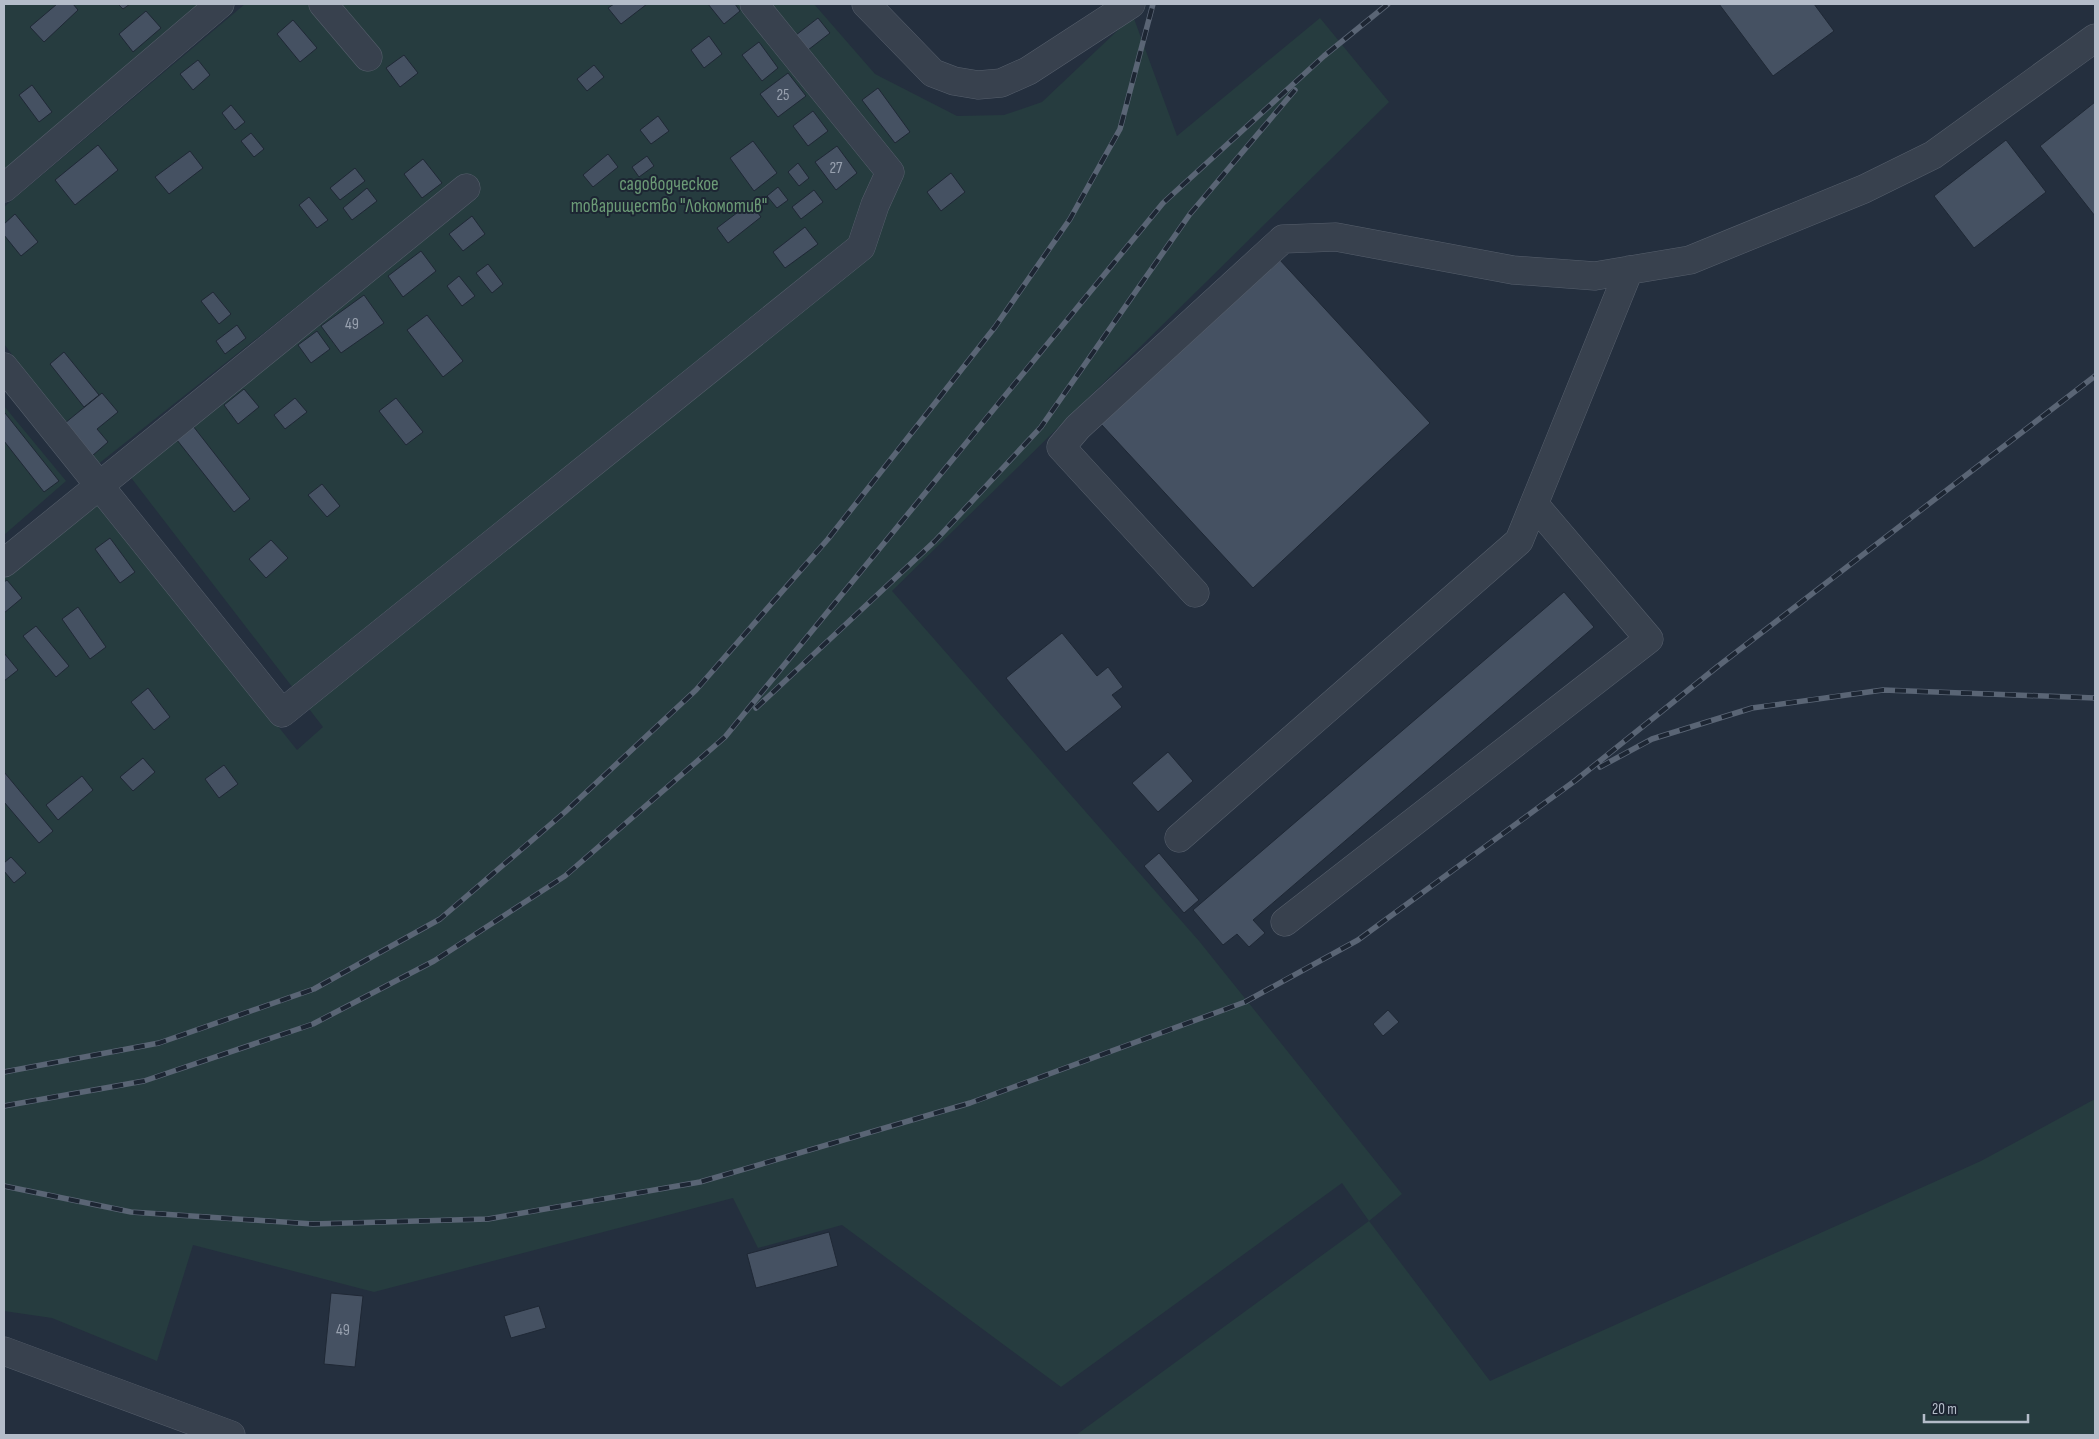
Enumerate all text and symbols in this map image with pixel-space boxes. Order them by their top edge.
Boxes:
house number: 25 [776,86,790,105]
house number: 27 [829,159,843,178]
park label: садоводческое товарищество "Локомотив" [571,173,767,218]
house number: 49 [345,315,359,334]
house number: 49 [336,1321,350,1340]
scale bar [1924,1392,2028,1424]
text: 20 m [1932,1400,1957,1419]

